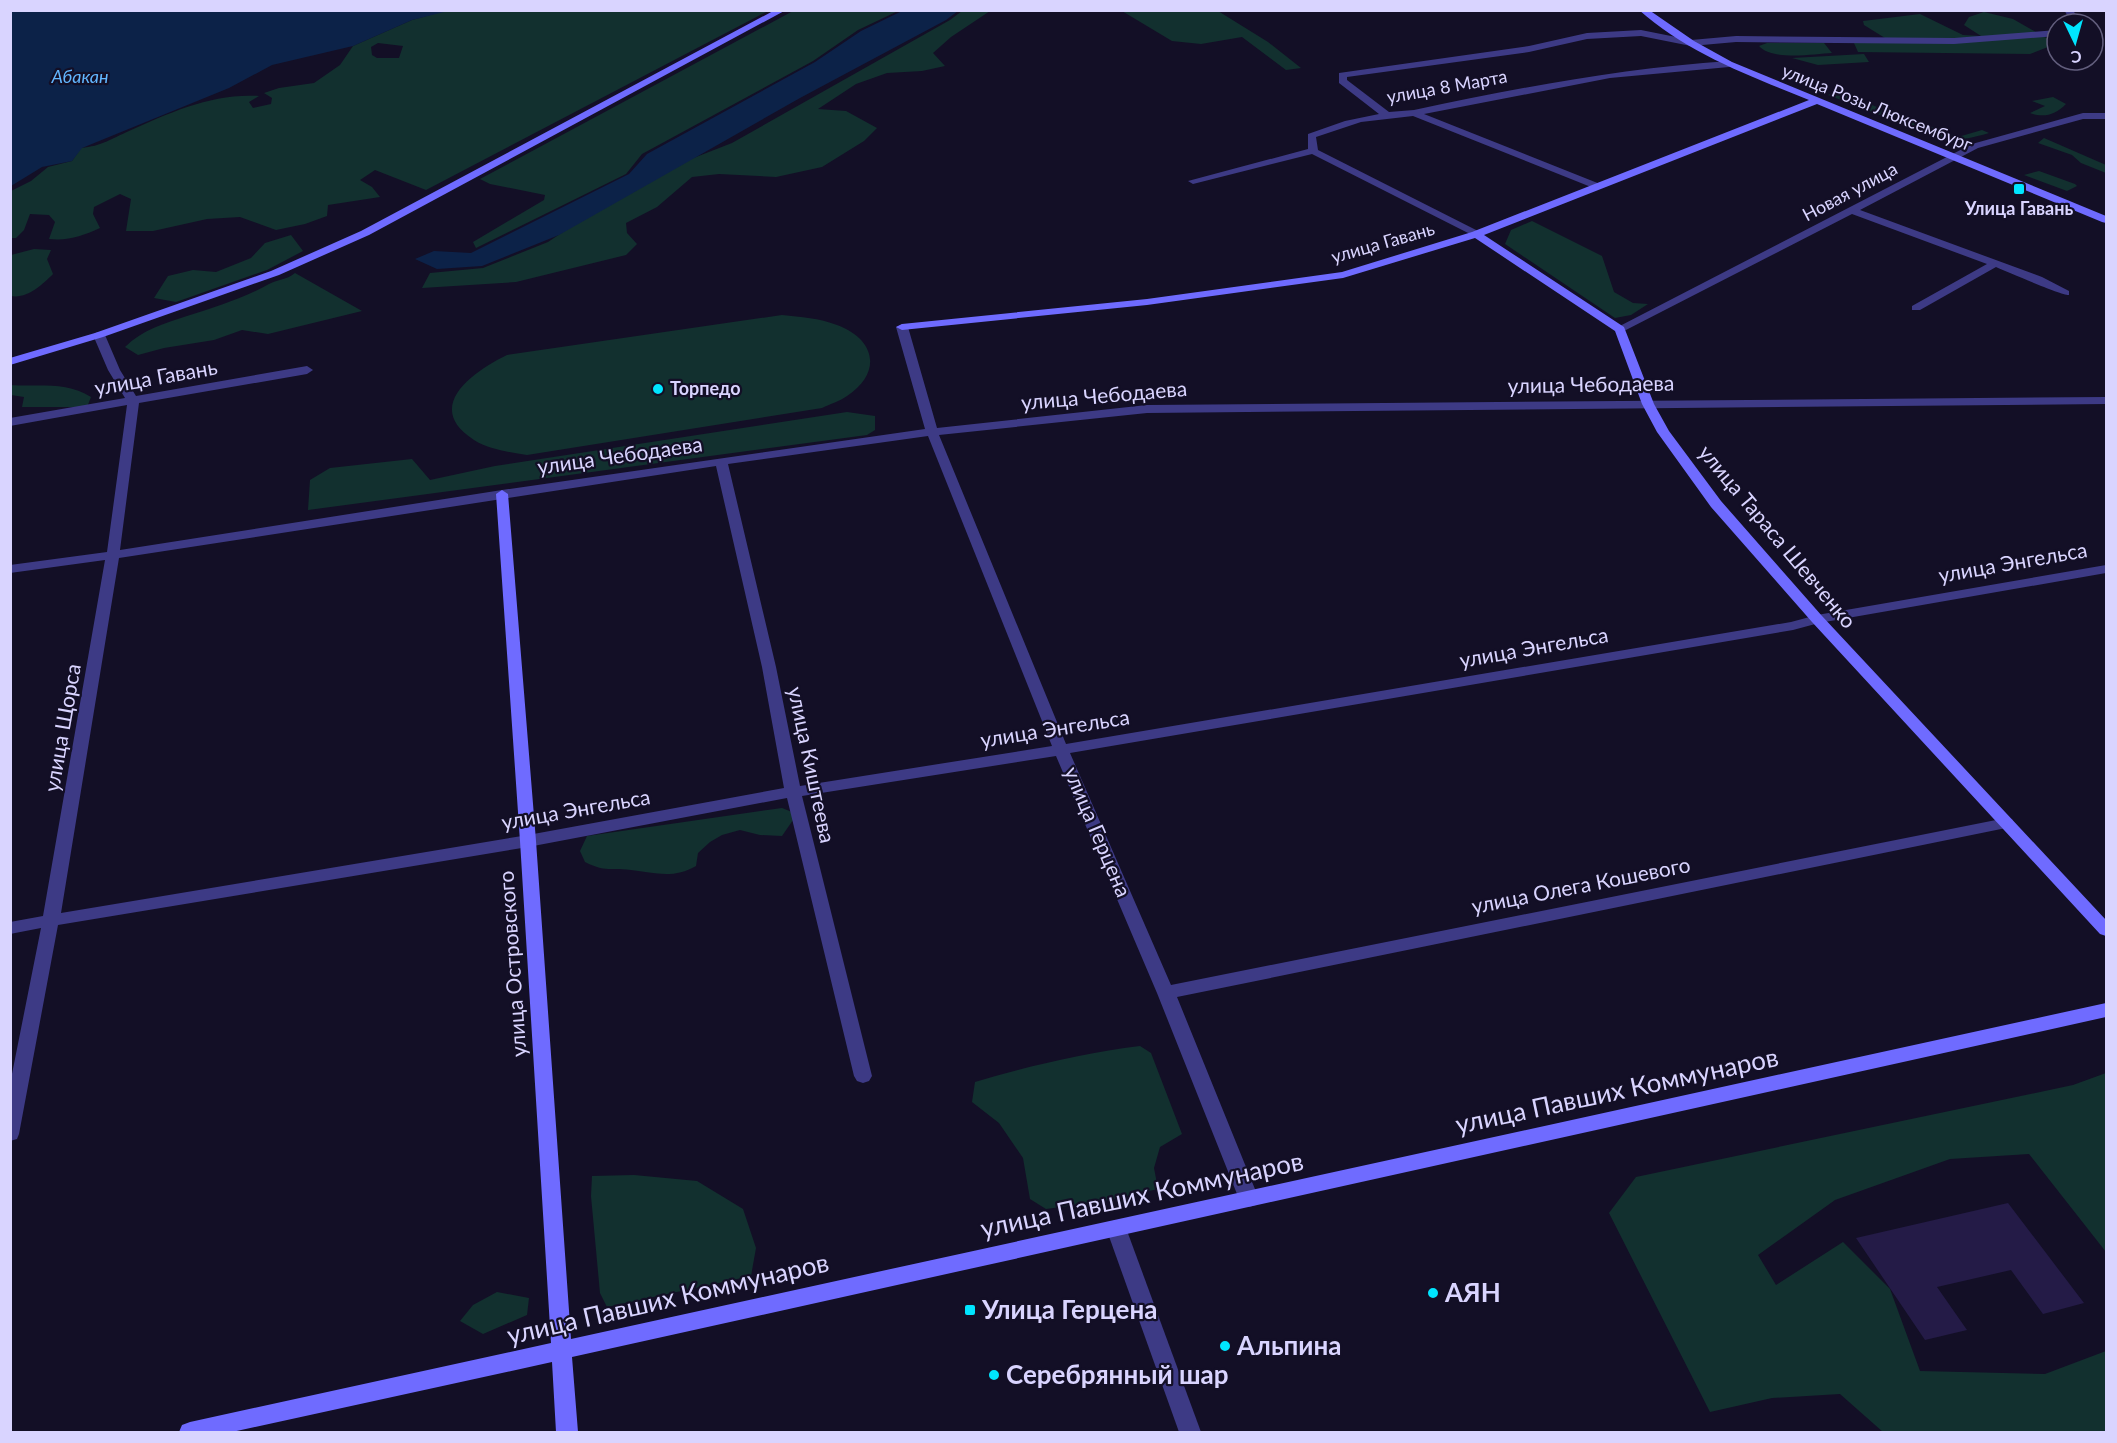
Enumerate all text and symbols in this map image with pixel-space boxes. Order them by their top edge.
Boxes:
north arrow [2045,12,2105,72]
text: С [2070,48,2082,67]
street label: улица Розы Люксембург [1779,59,1976,156]
water label: Абакан [51,65,108,87]
street label: улица 8 Марта [1385,65,1509,107]
street label: Новая улица [1798,157,1901,225]
marker: Улица Гавань [2012,182,2026,196]
place label: Улица Гавань [1964,197,2073,219]
street label: улица Гавань [1329,217,1437,267]
street label: улица Гавань [92,353,219,400]
street label: улица Чебодаева [1507,370,1674,397]
street label: улица Чебодаева [1020,375,1188,414]
place label: Торпедо [670,377,741,399]
marker: Торпедо [651,382,665,396]
street label: улица Чебодаева [536,431,704,478]
street label: улица Тараса Шевченко [1694,439,1862,633]
street label: улица Энгельса [1936,536,2089,587]
street label: улица Энгельса [1457,621,1610,672]
street label: улица Щорса [38,662,85,794]
street label: улица Киштеева [784,684,841,845]
street label: улица Энгельса [978,703,1131,752]
street label: улица Герцена [1060,762,1137,900]
street label: улица Энгельса [499,783,652,834]
street label: улица Олега Кошевого [1469,851,1692,918]
street label: улица Островского [493,870,530,1058]
street label: улица Павших Коммунаров [1452,1040,1781,1140]
street label: улица Павших Коммунаров [977,1144,1306,1244]
street label: улица Павших Коммунаров [504,1245,832,1351]
place label: АЯН [1444,1276,1501,1308]
marker: АЯН [1426,1286,1440,1300]
place label: Улица Герцена [981,1293,1157,1325]
marker: Улица Герцена [963,1303,977,1317]
place label: Альпина [1236,1329,1341,1361]
marker: Альпина [1218,1339,1232,1353]
place label: Серебрянный шар [1006,1358,1229,1390]
marker: Серебрянный шар [987,1368,1001,1382]

